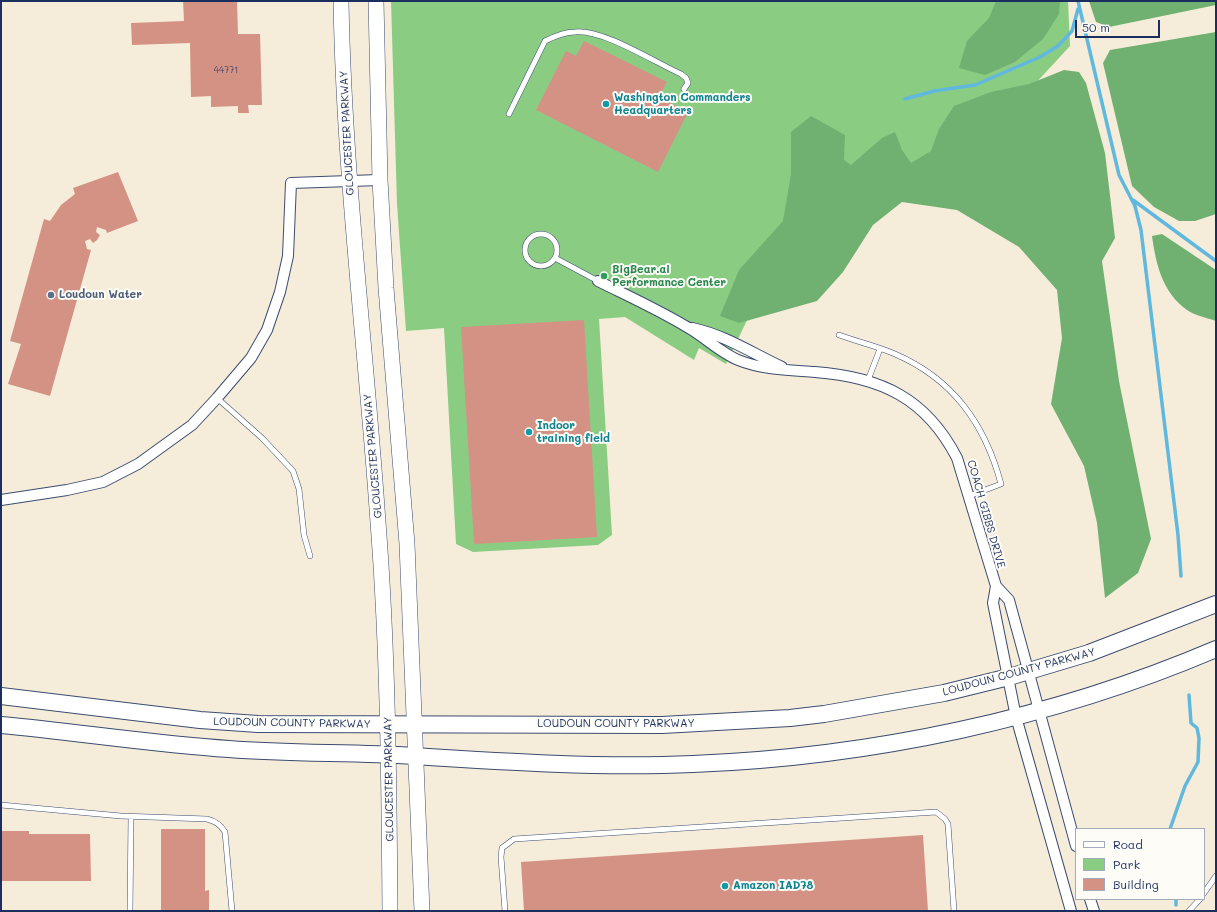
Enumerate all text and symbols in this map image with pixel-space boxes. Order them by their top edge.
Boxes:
scale bar [1077,12,1162,38]
text: 50 m [1082,19,1110,35]
house number: 44771 [214,65,238,75]
street label: GLOUCESTER PARKWAY [337,70,357,196]
place label: Washington Commanders Headquarters [614,91,751,117]
marker: Washington Commanders Headquarters [601,99,611,109]
place label: BigBear.ai Performance Center [612,263,726,289]
marker: BigBear.ai Performance Center [599,271,609,281]
place label: Loudoun Water [59,288,142,302]
marker: Loudoun Water [46,290,56,300]
street label: GLOUCESTER PARKWAY [361,393,385,519]
place label: Indoor training field [537,419,610,445]
marker: Indoor training field [524,427,534,437]
street label: COACH GIBBS DRIVE [964,458,1008,570]
street label: LOUDOUN COUNTY PARKWAY [941,645,1097,699]
street label: LOUDOUN COUNTY PARKWAY [213,715,371,731]
street label: GLOUCESTER PARKWAY [381,716,397,842]
street label: LOUDOUN COUNTY PARKWAY [537,717,695,731]
legend [1075,828,1205,900]
text: Road [1113,836,1143,852]
text: Park [1113,856,1140,872]
text: Building [1113,876,1159,892]
place label: Amazon IAD78 [733,879,813,893]
marker: Amazon IAD78 [720,881,730,891]

